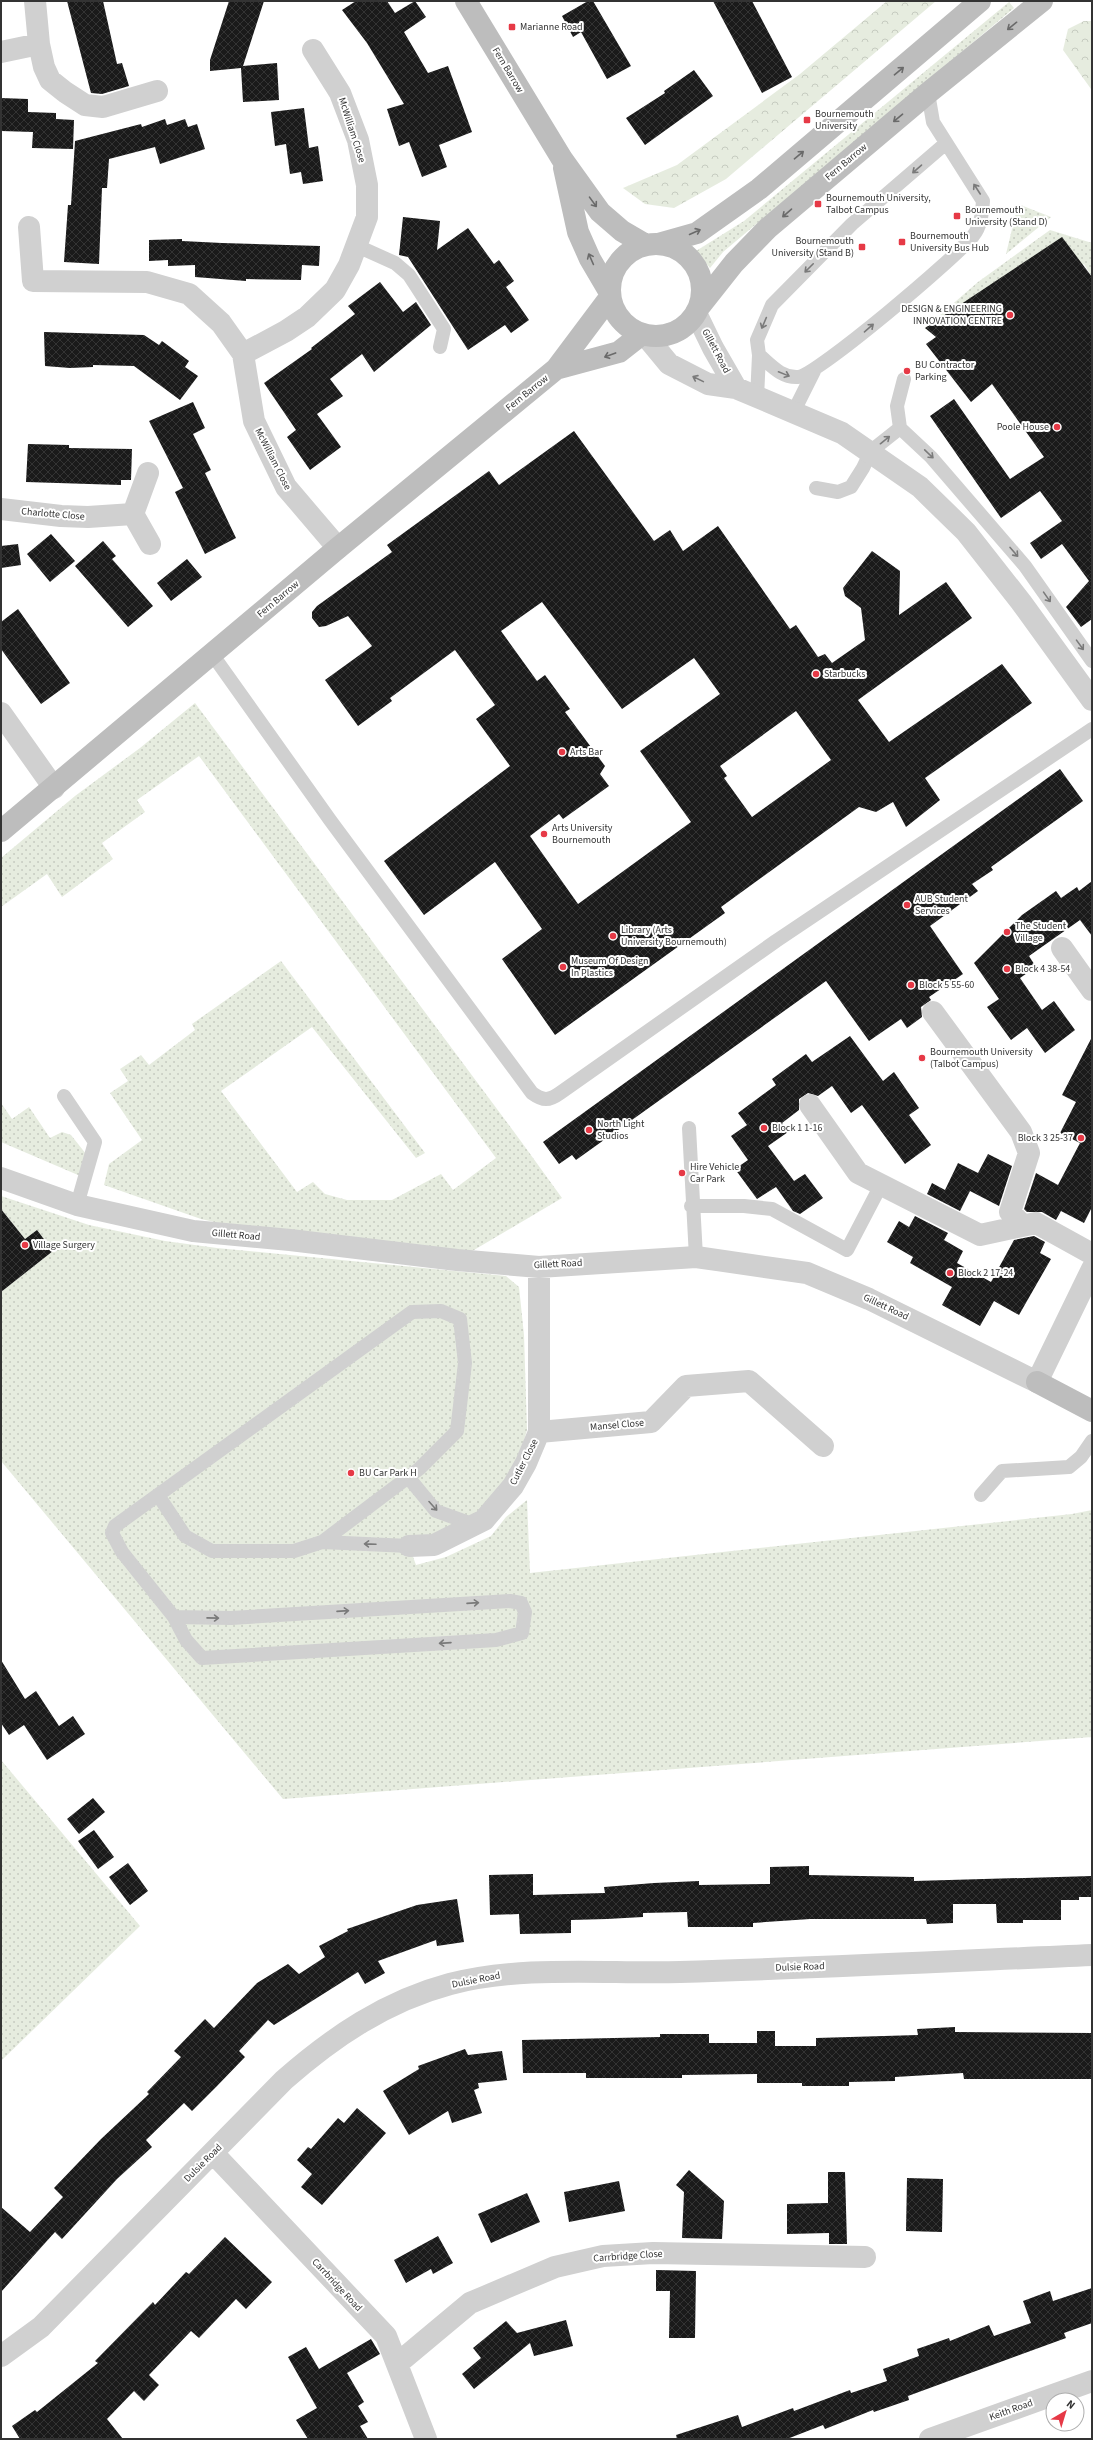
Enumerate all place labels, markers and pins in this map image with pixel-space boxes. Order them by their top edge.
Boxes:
place label: Marianne Road [520,20,583,34]
marker: Marianne Road [507,22,517,32]
place label: Bournemouth University [815,107,874,133]
marker: Bournemouth University [802,115,812,125]
place label: Bournemouth University, Talbot Campus [826,191,931,217]
marker: Bournemouth University, Talbot Campus [813,199,823,209]
place label: Bournemouth University (Stand D) [965,203,1048,229]
marker: Bournemouth University (Stand D) [952,211,962,221]
place label: Bournemouth University Bus Hub [910,229,990,255]
place label: Bournemouth University (Stand B) [772,234,854,260]
marker: Bournemouth University Bus Hub [897,237,907,247]
marker: Bournemouth University (Stand B) [857,242,867,252]
place label: DESIGN & ENGINEERING INNOVATION CENTRE [901,302,1002,328]
marker: DESIGN & ENGINEERING INNOVATION CENTRE [1005,310,1015,320]
place label: BU Contractor Parking [915,358,975,384]
marker: BU Contractor Parking [902,366,912,376]
place label: Poole House [997,420,1049,434]
marker: Poole House [1052,422,1062,432]
place label: Starbucks [824,667,865,681]
marker: Starbucks [811,669,821,679]
place label: Arts Bar [570,745,603,759]
marker: Arts Bar [557,747,567,757]
place label: Arts University Bournemouth [552,821,613,847]
marker: Arts University Bournemouth [539,829,549,839]
place label: AUB Student Services [915,892,969,918]
marker: AUB Student Services [902,900,912,910]
place label: The Student Village [1015,919,1067,945]
place label: Library (Arts University Bournemouth) [621,923,727,949]
marker: The Student Village [1002,927,1012,937]
marker: Library (Arts University Bournemouth) [608,931,618,941]
place label: Museum Of Design In Plastics [571,954,648,980]
marker: Museum Of Design In Plastics [558,962,568,972]
place label: Block 4 38-54 [1015,962,1070,976]
marker: Block 4 38-54 [1002,964,1012,974]
place label: Block 5 55-60 [919,978,974,992]
marker: Block 5 55-60 [906,980,916,990]
place label: Bournemouth University (Talbot Campus) [930,1045,1033,1071]
marker: Bournemouth University (Talbot Campus) [917,1053,927,1063]
place label: North Light Studios [597,1117,645,1143]
place label: Block 1 1-16 [772,1121,822,1135]
marker: Block 1 1-16 [759,1123,769,1133]
marker: North Light Studios [584,1125,594,1135]
place label: Block 3 25-37 [1018,1131,1073,1145]
marker: Block 3 25-37 [1076,1133,1086,1143]
place label: Hire Vehicle Car Park [690,1160,739,1186]
marker: Hire Vehicle Car Park [677,1168,687,1178]
place label: Village Surgery [33,1238,95,1252]
marker: Village Surgery [20,1240,30,1250]
place label: Block 2 17-24 [958,1266,1013,1280]
marker: Block 2 17-24 [945,1268,955,1278]
place label: BU Car Park H [359,1466,417,1480]
marker: BU Car Park H [346,1468,356,1478]

